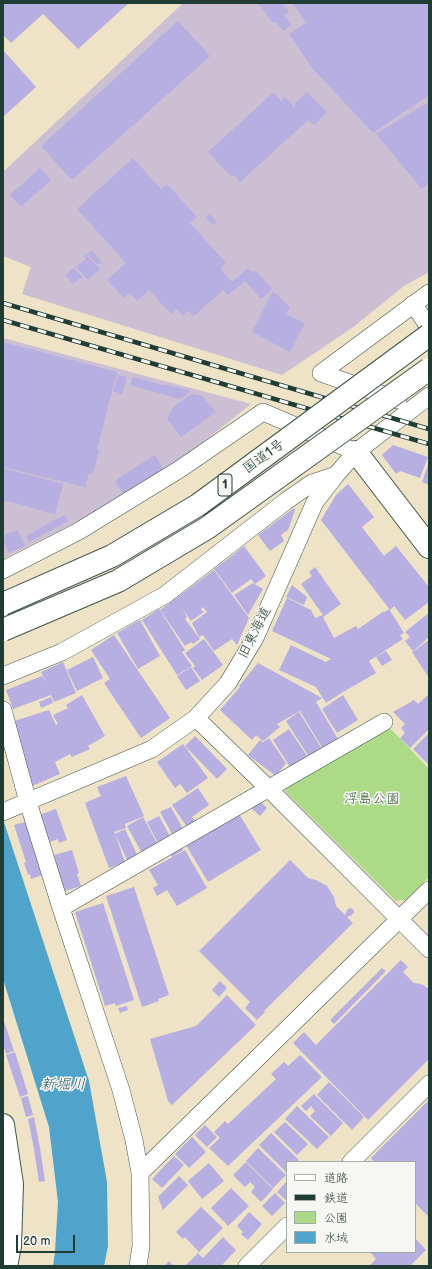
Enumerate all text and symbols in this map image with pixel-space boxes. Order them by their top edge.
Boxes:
street label: 国道1号 [240,436,288,478]
road number: 1 [218,474,232,496]
street label: 旧東海道 [235,604,275,662]
park label: 浮島公園 [344,791,400,807]
water label: 新堀川 [41,1076,85,1094]
legend [286,1161,416,1253]
text: 道路 [324,1171,348,1186]
text: 鉄道 [324,1191,348,1206]
text: 公園 [324,1211,348,1226]
scale bar [18,1227,77,1253]
text: 水域 [324,1231,348,1246]
text: 20 m [23,1234,50,1249]

